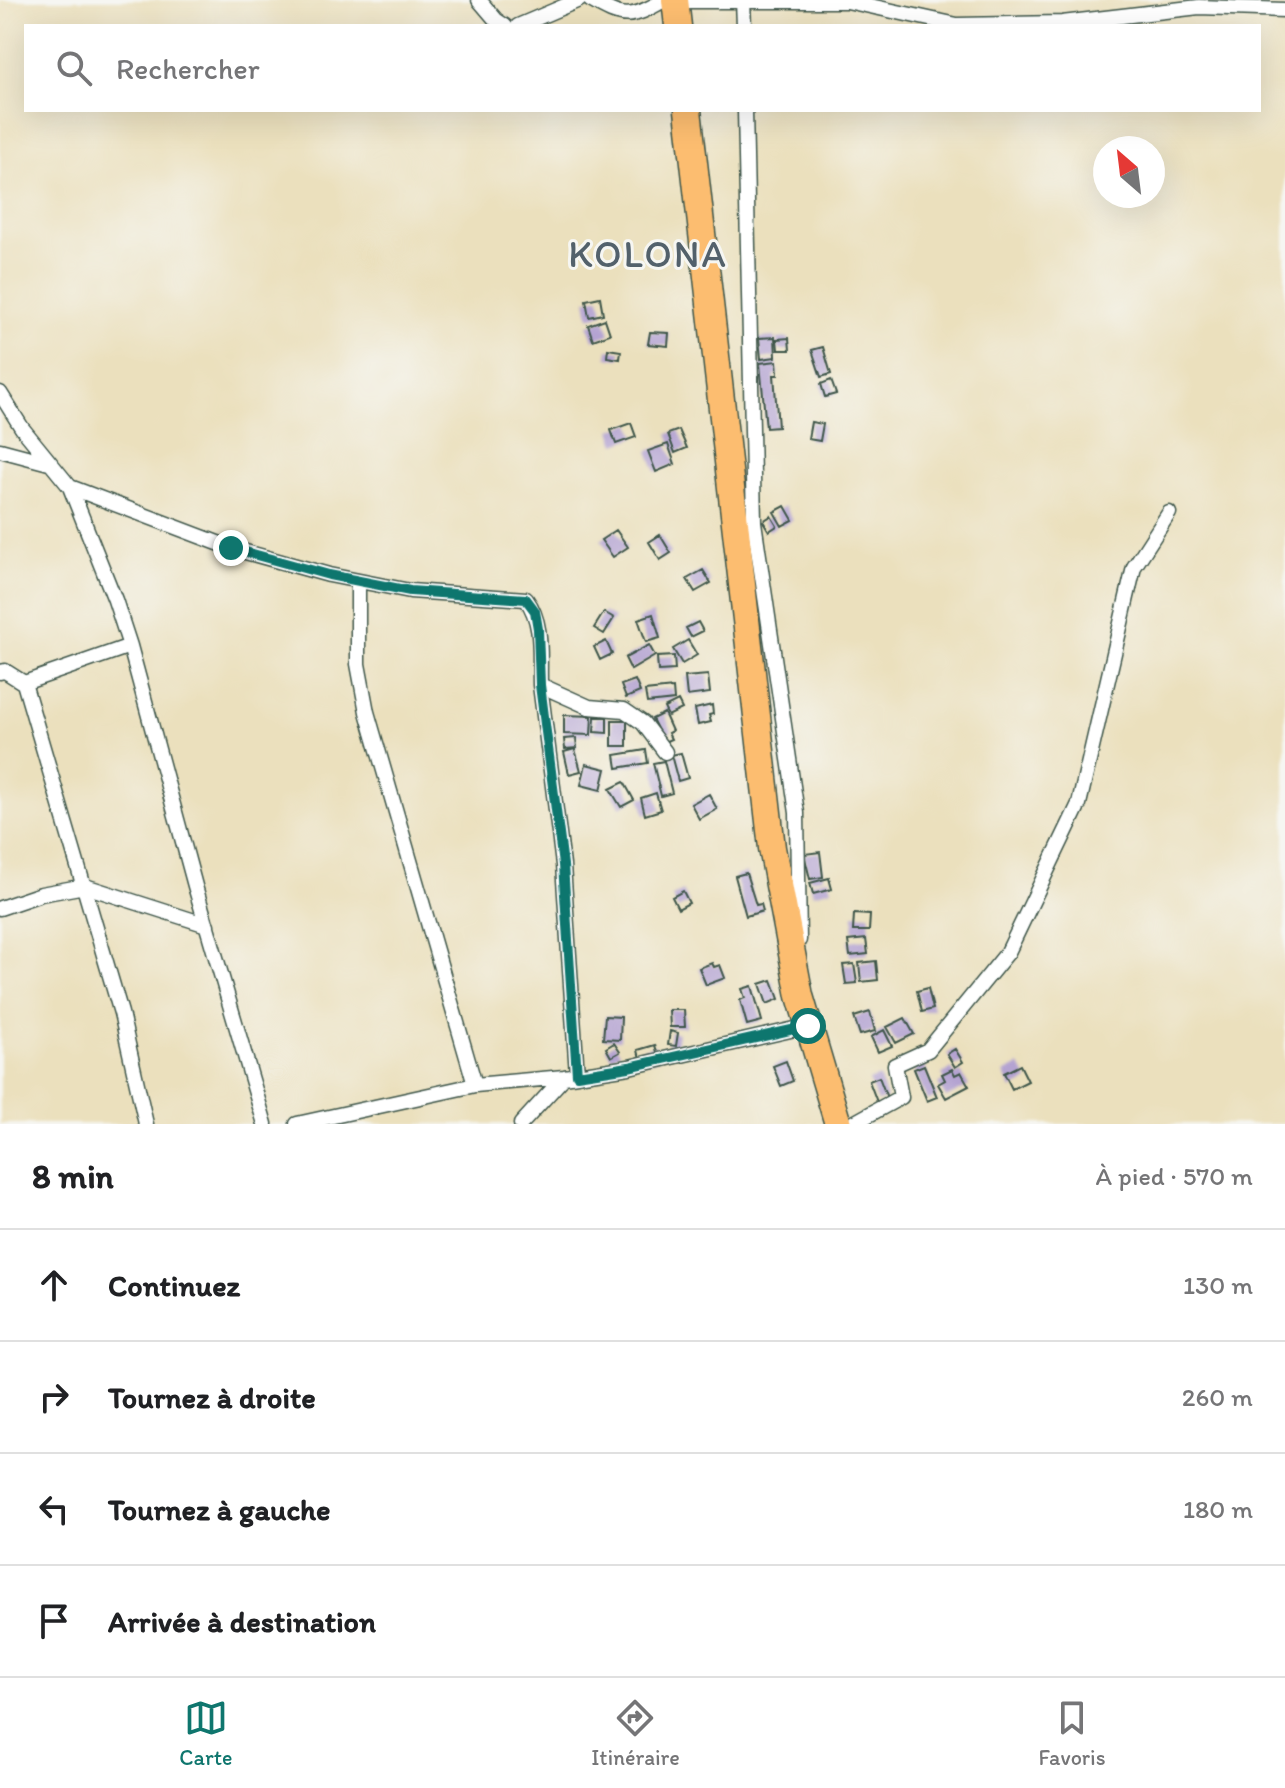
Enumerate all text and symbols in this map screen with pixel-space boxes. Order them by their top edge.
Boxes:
search box [24,24,1261,112]
icon: search [52,46,96,90]
text: Rechercher [116,50,260,87]
north arrow [1093,136,1165,208]
district label: KOLONA [568,231,728,277]
route end [213,530,249,566]
route start [790,1008,826,1044]
text: 8 min [32,1156,114,1197]
text: À pied · 570 m [1096,1160,1253,1192]
icon: ahead [32,1263,76,1307]
text: Continuez [108,1267,240,1304]
text: 130 m [1183,1269,1253,1301]
icon: right [32,1375,76,1419]
text: Tournez à droite [108,1379,316,1416]
text: 260 m [1182,1381,1253,1413]
icon: left [32,1487,76,1531]
text: Tournez à gauche [108,1491,330,1528]
text: 180 m [1183,1493,1253,1525]
icon: arrive [32,1599,76,1643]
text: Arrivée à destination [108,1603,376,1640]
tab: Carte [179,1696,232,1771]
tab: Itinéraire [591,1696,680,1771]
tab: Favoris [1039,1696,1106,1771]

